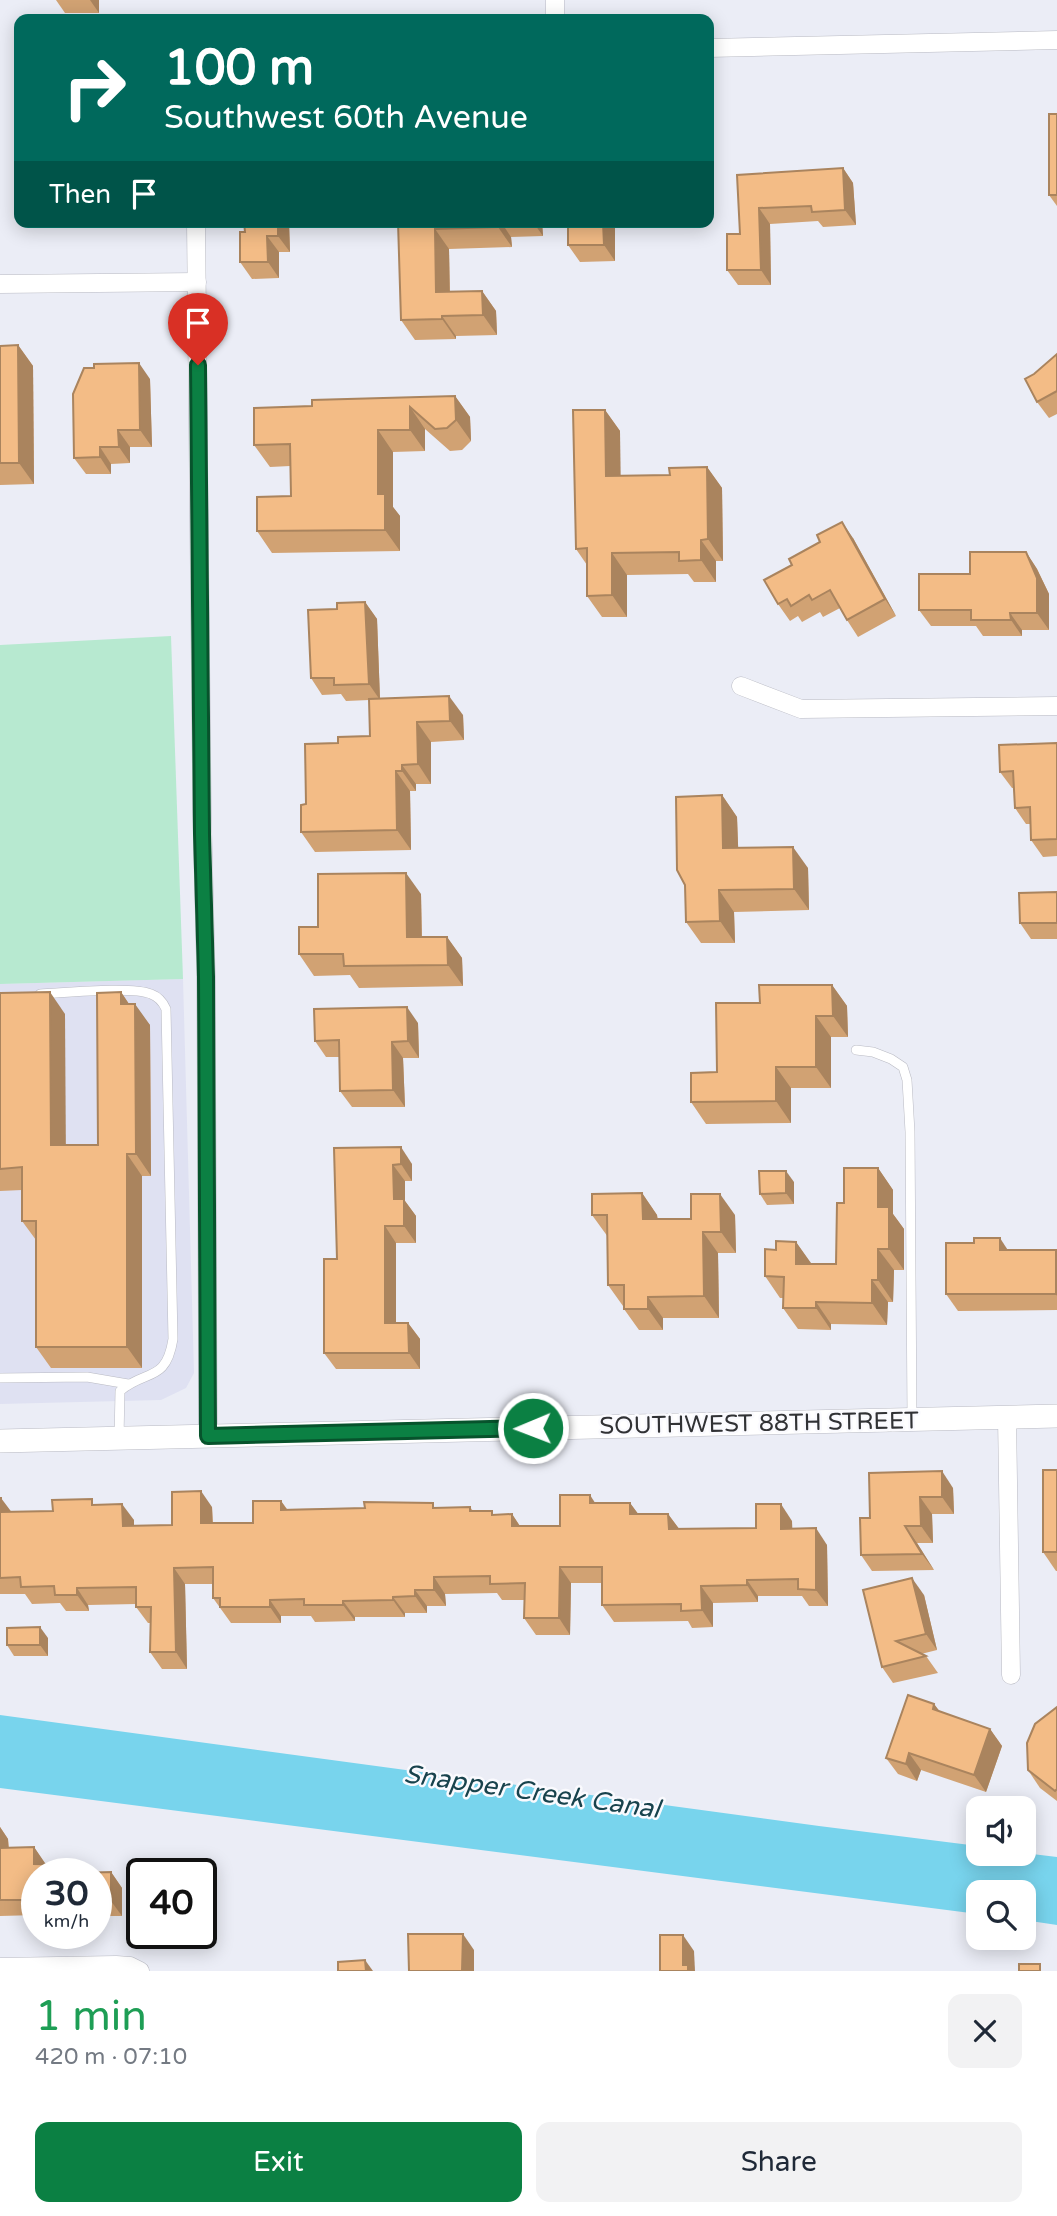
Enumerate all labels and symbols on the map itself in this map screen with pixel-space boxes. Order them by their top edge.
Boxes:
pin [168,293,228,365]
position arrow [496,1391,570,1465]
street label: SOUTHWEST 88TH STREET [599,1406,919,1441]
water label: Snapper Creek Canal [402,1758,665,1825]
speed limit sign: 40 [126,1858,217,1949]

